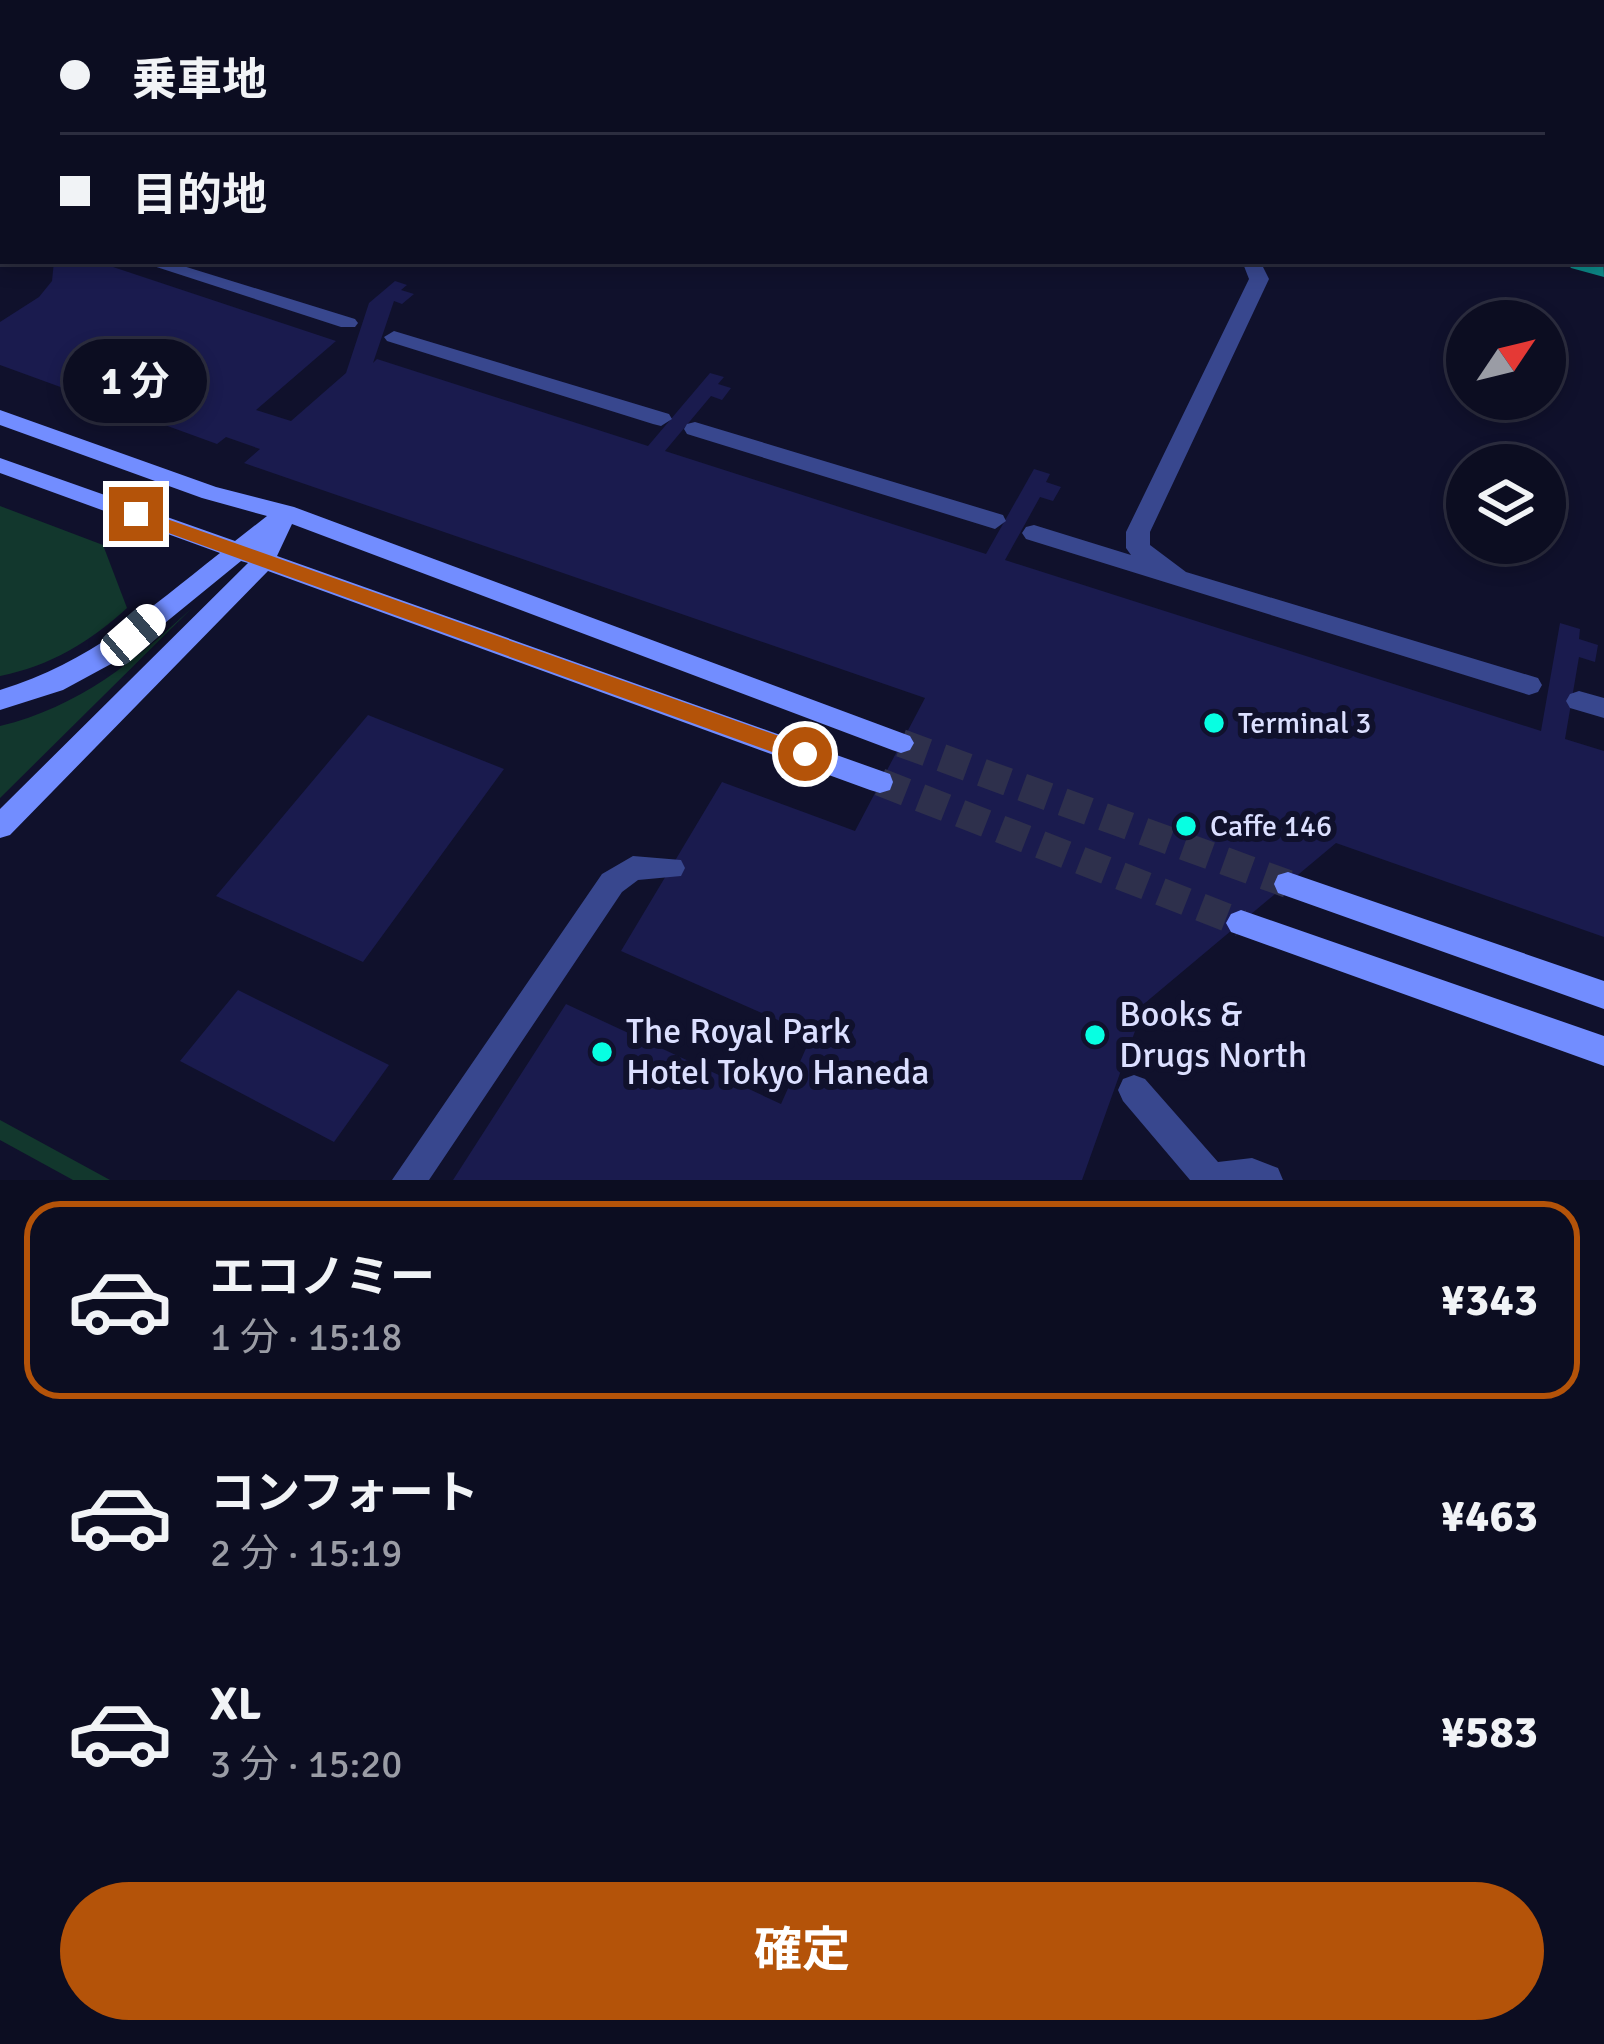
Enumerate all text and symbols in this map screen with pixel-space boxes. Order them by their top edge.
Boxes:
text: 乗車地 [132,53,267,108]
text: 目的地 [132,168,267,223]
north arrow [1446,300,1566,420]
map controls [1446,300,1566,564]
callout: 1 分 [64,340,208,424]
text: 1 分 [101,357,169,405]
button: layers [1446,444,1566,564]
route end [109,487,163,541]
car [94,598,172,672]
place label: Terminal 3 [1238,705,1372,742]
marker: Terminal 3 [1201,710,1227,736]
route start [778,727,832,781]
place label: Caffe 146 [1210,808,1332,845]
marker: Caffe 146 [1173,813,1199,839]
place label: Books & Drugs North [1119,992,1307,1078]
place label: The Royal Park Hotel Tokyo Haneda [626,1009,930,1095]
marker: Books & Drugs North [1082,1022,1108,1048]
marker: The Royal Park Hotel Tokyo Haneda [589,1039,615,1065]
icon: car [66,1246,174,1354]
text: エコノミー [210,1250,435,1305]
text: ¥343 [1441,1273,1538,1328]
text: 1 分 · 15:18 [210,1313,402,1361]
icon: car [66,1462,174,1570]
text: コンフォート [210,1466,479,1521]
text: ¥463 [1441,1489,1538,1544]
text: 2 分 · 15:19 [210,1529,402,1577]
text: XL [210,1677,261,1732]
icon: car [66,1678,174,1786]
text: ¥583 [1441,1705,1538,1760]
text: 3 分 · 15:20 [210,1740,402,1788]
button: 確定 [60,1882,1544,2020]

